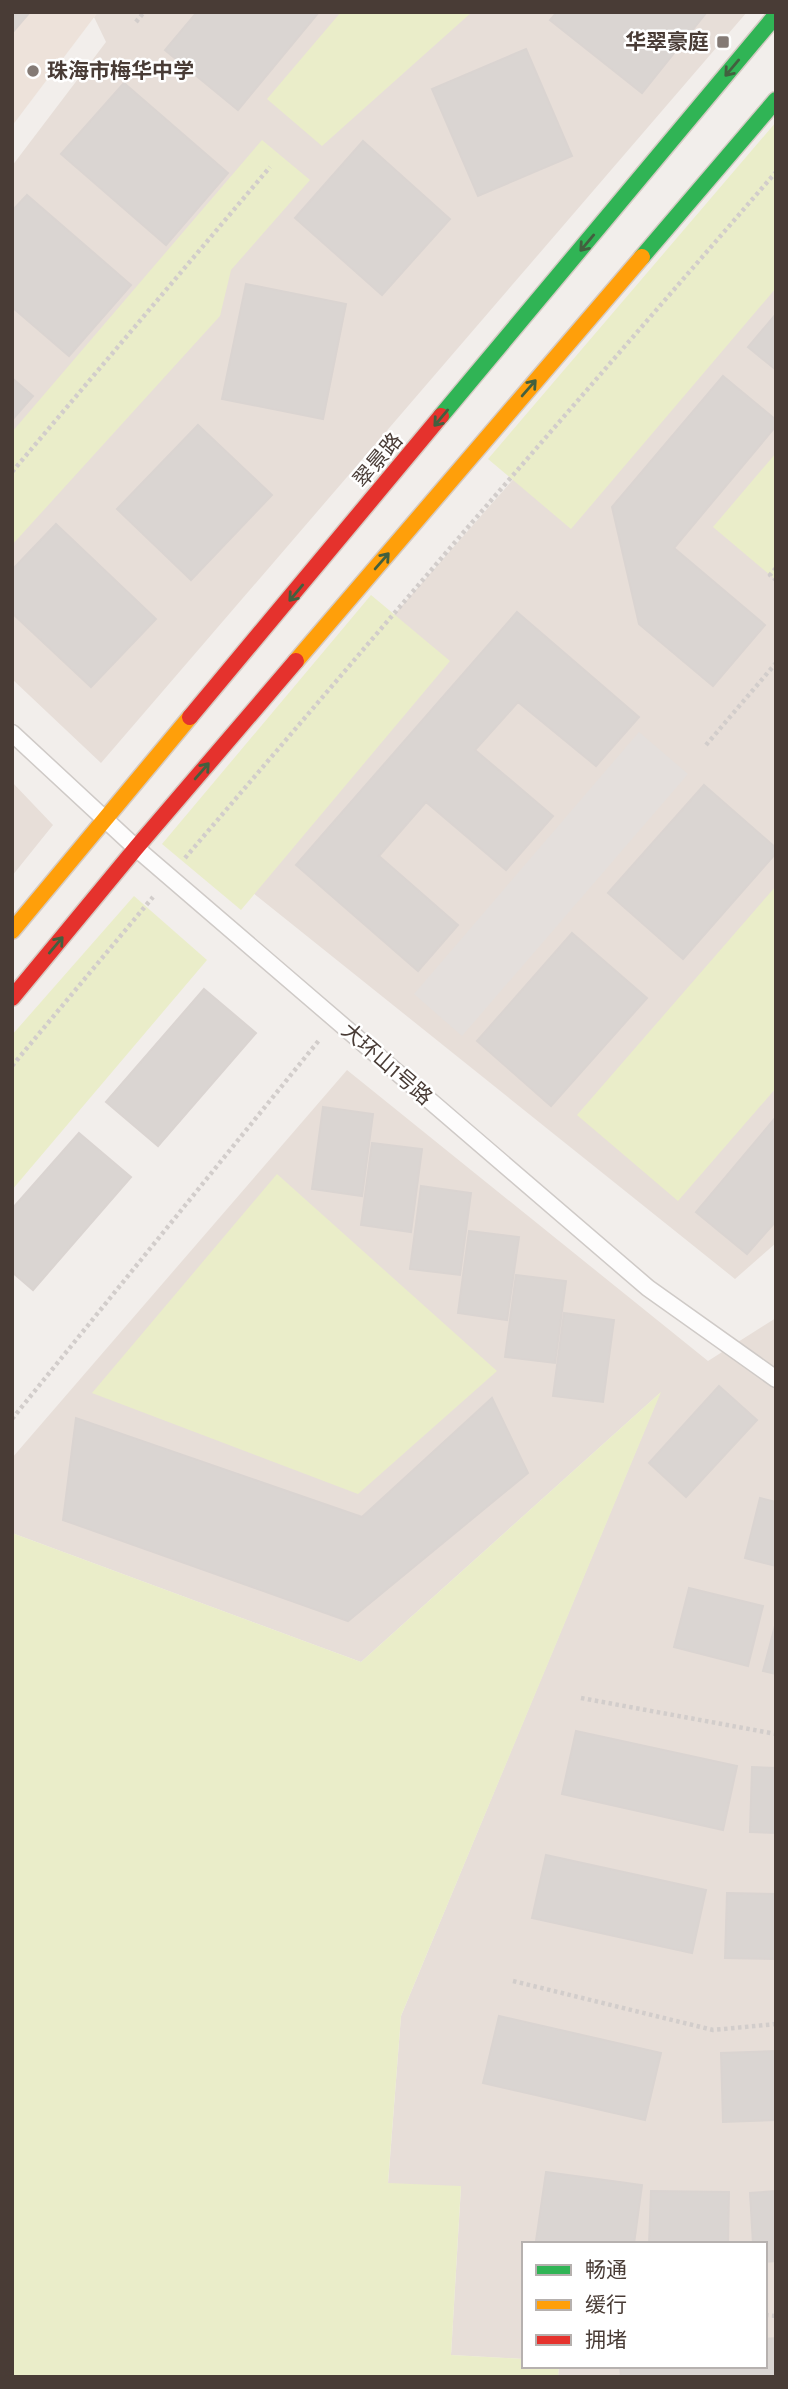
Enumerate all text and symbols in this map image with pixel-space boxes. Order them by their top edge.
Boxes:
place label: 华翠豪庭 [625,30,709,54]
marker: 华翠豪庭 [715,34,731,50]
one-way arrow [724,58,740,76]
place label: 珠海市梅华中学 [47,59,194,83]
marker: 珠海市梅华中学 [25,63,41,79]
one-way arrow [579,233,594,251]
one-way arrow [521,379,537,397]
one-way arrow [433,408,449,426]
street label: 翠景路 [349,428,407,492]
one-way arrow [374,552,390,570]
one-way arrow [288,583,303,601]
one-way arrow [194,762,210,780]
one-way arrow [48,937,64,955]
street label: 大环山1号路 [337,1018,437,1110]
legend [522,2242,767,2368]
text: 畅通 [585,2258,627,2282]
text: 缓行 [585,2293,627,2317]
text: 拥堵 [585,2328,627,2352]

